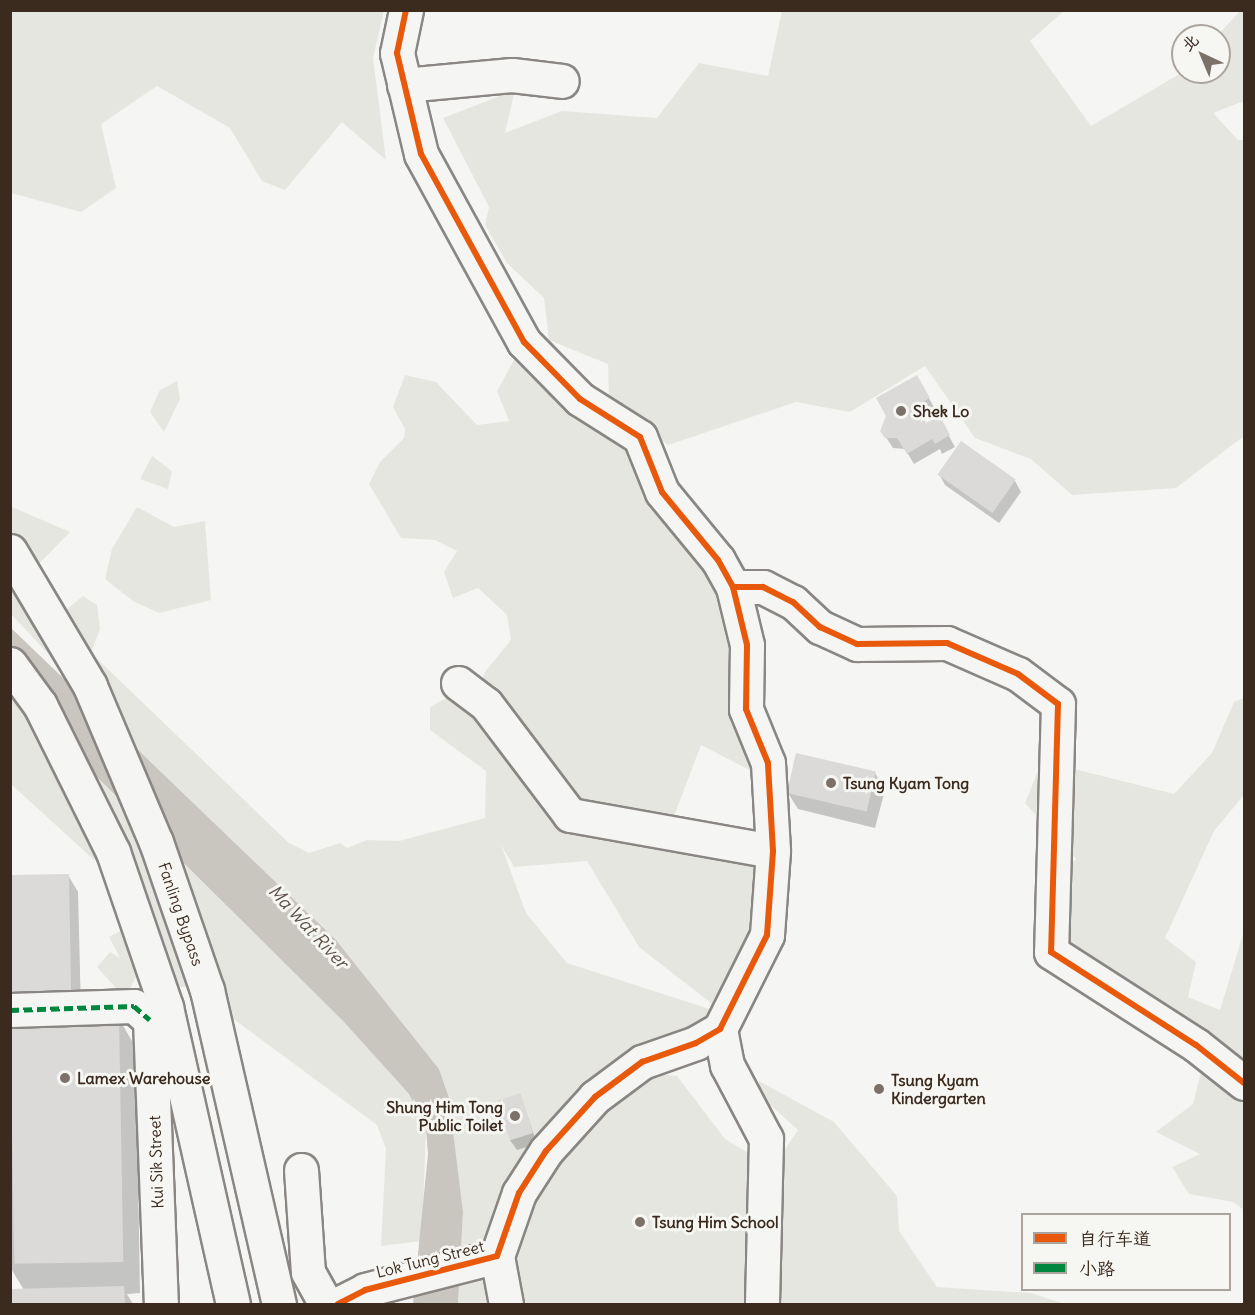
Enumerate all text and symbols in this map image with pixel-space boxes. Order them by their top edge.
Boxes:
north arrow [1171,24,1231,84]
text: 北 [1177,30,1203,55]
place label: Shek Lo [913,401,969,421]
marker: Shek Lo [894,404,908,418]
place label: Tsung Kyam Tong [843,773,969,793]
marker: Tsung Kyam Tong [824,776,838,790]
street label: Fanling Bypass [154,860,208,968]
water label: Ma Wat River [264,881,352,973]
place label: Lamex Warehouse [77,1068,210,1088]
place label: Tsung Kyam Kindergarten [891,1070,986,1108]
marker: Lamex Warehouse [58,1071,72,1085]
marker: Tsung Kyam Kindergarten [872,1082,886,1096]
place label: Shung Him Tong Public Toilet [386,1097,503,1135]
marker: Shung Him Tong Public Toilet [508,1109,522,1123]
street label: Kui Sik Street [145,1115,167,1209]
place label: Tsung Him School [652,1212,779,1232]
legend [1021,1213,1231,1291]
marker: Tsung Him School [633,1215,647,1229]
text: 自行车道 [1079,1227,1151,1250]
street label: Lok Tung Street [374,1236,486,1282]
text: 小路 [1079,1257,1115,1280]

